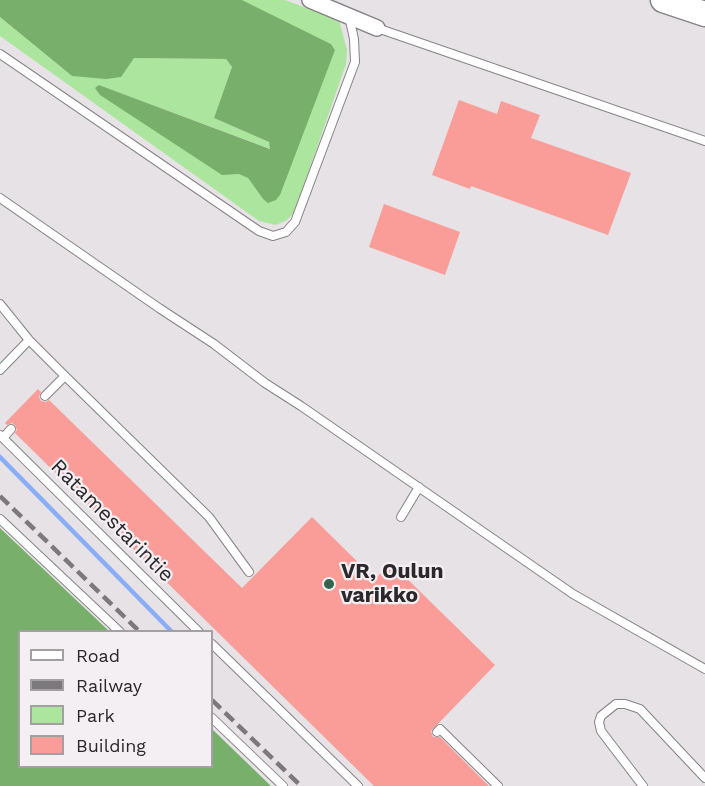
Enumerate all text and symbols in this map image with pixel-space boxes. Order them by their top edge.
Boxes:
street label: Ratamestarintie [45,454,179,588]
place label: VR, Oulun varikko [341,559,443,609]
marker: VR, Oulun varikko [322,577,336,591]
legend [18,630,213,768]
text: Road [76,645,120,666]
text: Railway [76,675,142,696]
text: Park [76,705,115,726]
text: Building [76,735,146,756]

